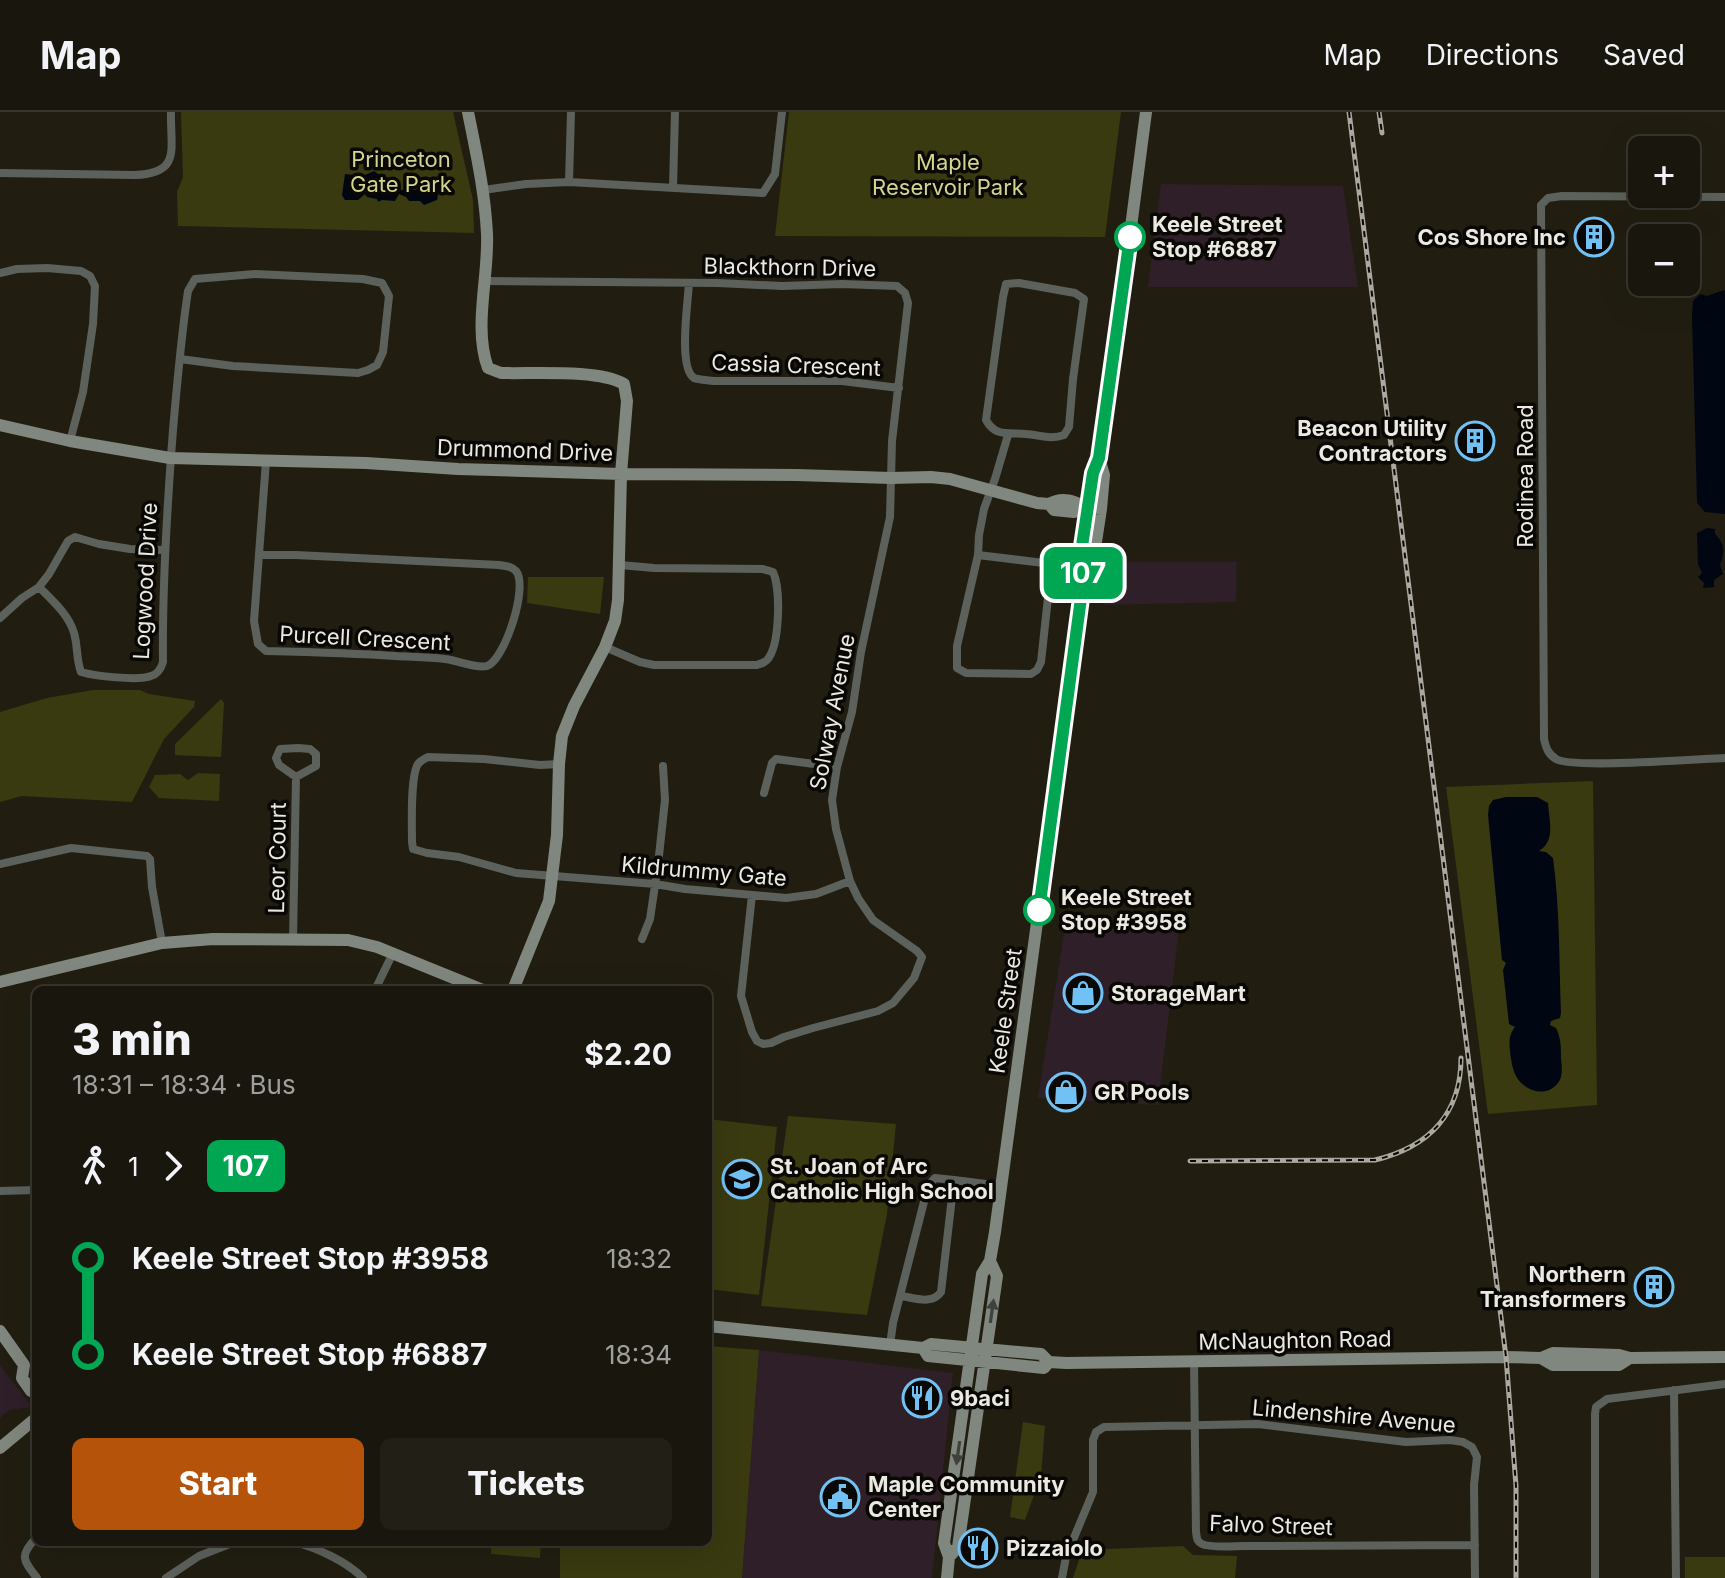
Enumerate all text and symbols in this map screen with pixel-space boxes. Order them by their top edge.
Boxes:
text: Map [40,32,121,78]
text: Map [1323,38,1382,72]
text: Directions [1426,38,1559,72]
text: Saved [1603,38,1685,72]
map controls [1628,136,1700,296]
button: + [1628,136,1700,208]
park label: Princeton Gate Park [350,146,452,197]
park label: Maple Reservoir Park [872,149,1024,200]
place label: Keele Street Stop #6887 [1152,211,1283,262]
building icon: Cos Shore Inc [1573,216,1615,258]
marker: Keele Street Stop #6887 [1115,222,1145,252]
place label: Cos Shore Inc [1418,224,1566,250]
button: − [1628,224,1700,296]
street label: Blackthorn Drive [704,252,876,282]
street label: Cassia Crescent [711,349,881,381]
street label: Rodinea Road [1512,404,1538,548]
place label: Beacon Utility Contractors [1297,415,1447,466]
building icon: Beacon Utility Contractors [1454,420,1496,462]
street label: Drummond Drive [437,434,613,466]
street label: Logwood Drive [128,502,162,660]
line badge: 107 [1037,547,1129,599]
text: 107 [1060,556,1106,590]
street label: Purcell Crescent [279,621,451,655]
street label: Solway Avenue [804,632,860,792]
street label: Leor Court [263,802,291,914]
street label: Kildrummy Gate [620,851,788,891]
place label: Keele Street Stop #3958 [1061,884,1192,935]
marker: Keele Street Stop #3958 [1024,895,1054,925]
street label: Keele Street [983,947,1027,1075]
shop icon: StorageMart [1062,972,1104,1014]
place label: StorageMart [1111,980,1246,1006]
text: 3 min [72,1012,192,1066]
text: $2.20 [584,1036,672,1072]
text: 18:31 – 18:34 · Bus [72,1069,296,1100]
shop icon: GR Pools [1045,1071,1087,1113]
place label: GR Pools [1094,1079,1190,1105]
icon: walk [72,1144,116,1188]
icon: forward [151,1144,195,1188]
text: 107 [223,1149,269,1183]
text: 1 [128,1151,139,1182]
place label: St. Joan of Arc Catholic High School [770,1153,994,1204]
school or university icon: St. Joan of Arc Catholic High School [721,1158,763,1200]
text: Keele Street Stop #3958 [132,1240,489,1276]
text: 18:32 [606,1243,672,1274]
place label: Northern Transformers [1480,1261,1626,1312]
building icon: Northern Transformers [1633,1266,1675,1308]
one-way arrow [986,1298,999,1323]
street label: McNaughton Road [1198,1325,1392,1355]
text: Keele Street Stop #6887 [132,1336,487,1372]
text: 18:34 [605,1339,672,1370]
restaurant icon: 9baci [901,1377,943,1419]
place label: 9baci [950,1385,1010,1411]
street label: Lindenshire Avenue [1251,1394,1457,1438]
button: Start [72,1438,364,1530]
button: Tickets [380,1438,672,1530]
one-way arrow [951,1441,964,1466]
place label: Maple Community Center [868,1471,1064,1522]
public building icon: Maple Community Center [819,1476,861,1518]
street label: Falvo Street [1209,1510,1333,1540]
restaurant icon: Pizzaiolo [957,1527,999,1569]
place label: Pizzaiolo [1006,1535,1103,1561]

